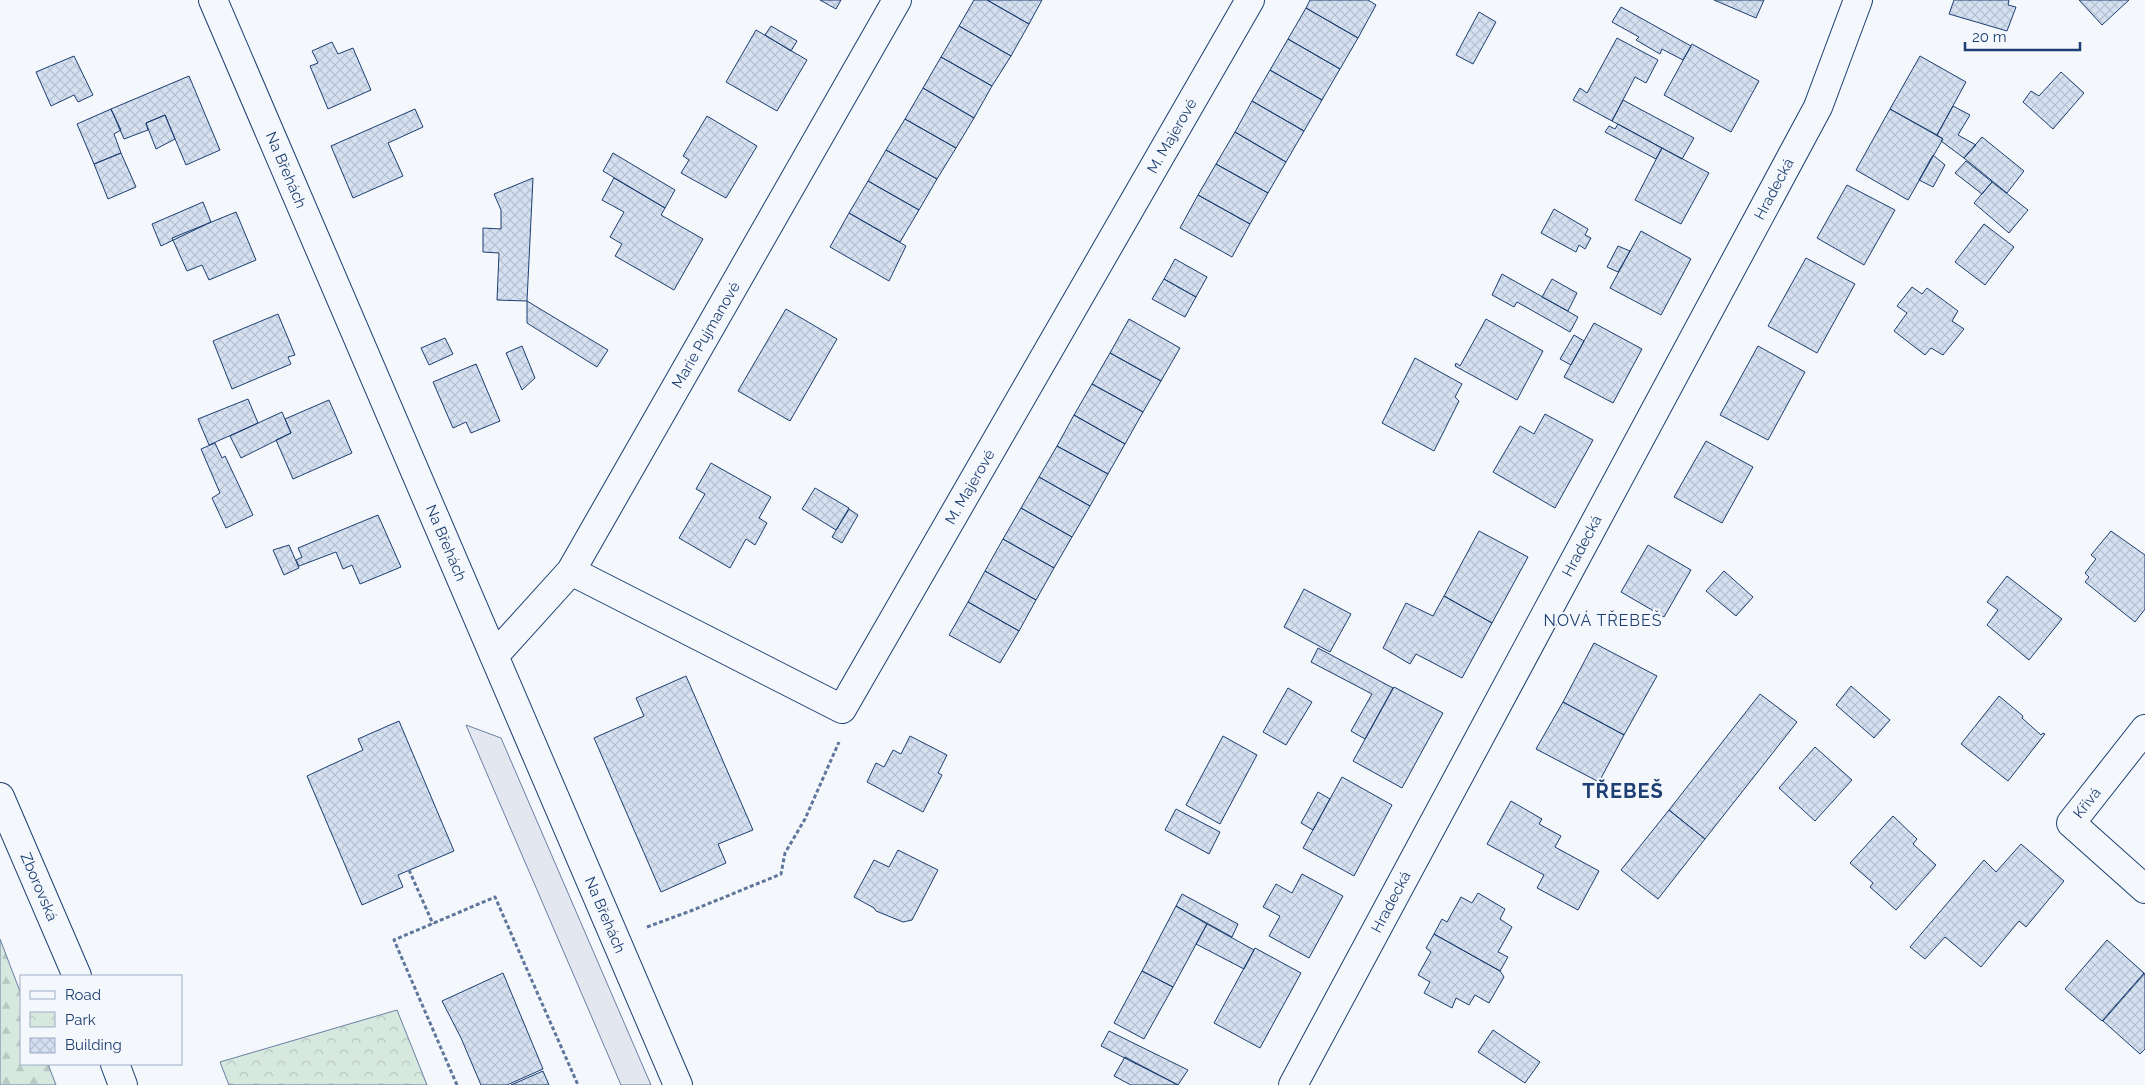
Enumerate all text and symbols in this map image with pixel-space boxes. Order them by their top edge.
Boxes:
scale bar [1965,20,2080,52]
text: 20 m [1972,28,2007,46]
street label: M. Majerové [1143,95,1201,177]
street label: Na Břehách [262,129,310,211]
street label: Hradecká [1750,155,1798,223]
street label: Marie Pujmanové [668,278,744,391]
street label: M. Majerové [941,446,999,528]
street label: Na Břehách [422,502,470,584]
street label: Hradecká [1558,512,1606,580]
district label: NOVÁ TŘEBEŠ [1544,610,1662,630]
district label: TŘEBEŠ [1582,778,1664,803]
street label: Křivá [2069,784,2105,822]
street label: Zborovská [17,850,61,924]
street label: Hradecká [1367,868,1415,936]
street label: Na Břehách [581,874,629,956]
legend [20,975,182,1065]
text: Road [65,986,101,1004]
text: Park [65,1011,96,1029]
text: Building [65,1036,122,1054]

